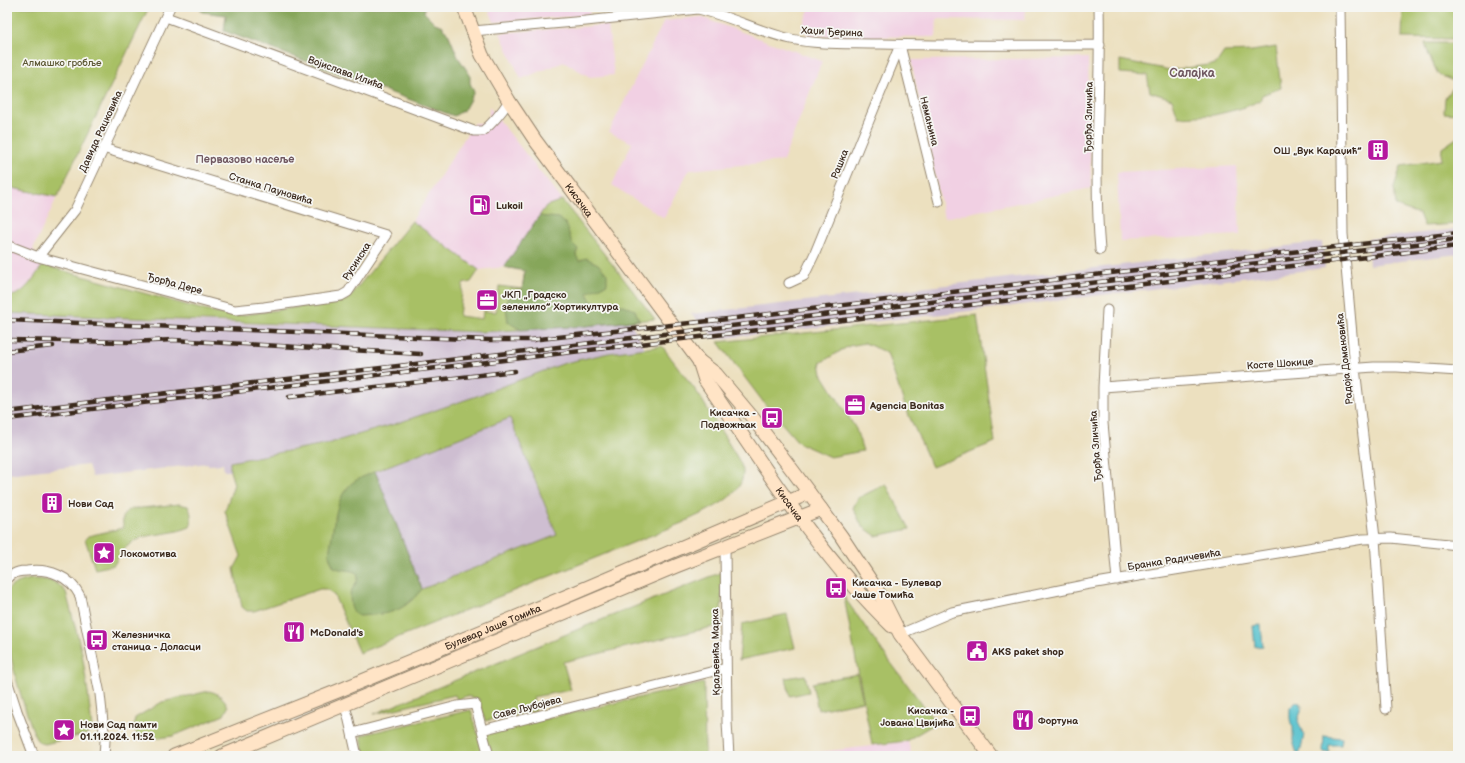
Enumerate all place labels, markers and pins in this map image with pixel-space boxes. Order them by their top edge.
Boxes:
building icon: ОШ „Вук Караџић” [1365,137,1391,163]
place label: ОШ „Вук Караџић” [1274,145,1362,157]
fuel station icon: Lukoil [467,192,493,218]
place label: Lukoil [496,200,523,212]
office icon: ЈКП „Градско зеленило” Хортикултура [474,287,500,313]
place label: ЈКП „Градско зеленило” Хортикултура [502,289,618,313]
office icon: Agencia Bonitas [842,392,868,418]
place label: Agencia Bonitas [869,400,944,412]
bus stop icon: Кисачка - Подвожњак [759,405,785,431]
place label: Кисачка - Подвожњак [700,407,757,431]
building icon: Нови Сад [39,490,65,516]
place label: Нови Сад [68,498,114,510]
place icon: Локомотива [91,540,117,566]
place label: Локомотива [119,548,177,560]
bus stop icon: Кисачка - Булевар Јаше Томића [823,575,849,601]
place label: Кисачка - Булевар Јаше Томића [852,577,942,601]
restaurant icon: McDonald's [281,619,307,645]
bus stop icon: Железничка станица - Доласци [84,627,110,653]
place label: McDonald's [310,627,363,639]
place label: Железничка станица - Доласци [112,629,201,653]
public building icon: AKS paket shop [964,638,990,664]
place label: AKS paket shop [991,646,1064,658]
bus stop icon: Кисачка - Јована Цвијића [957,703,983,729]
place label: Кисачка - Јована Цвијића [880,705,954,729]
restaurant icon: Фортуна [1010,707,1036,733]
place label: Фортуна [1038,715,1078,727]
place icon: Нови Сад памти 01.11.2024. 11:52 [51,717,77,743]
place label: Нови Сад памти 01.11.2024. 11:52 [80,719,157,743]

